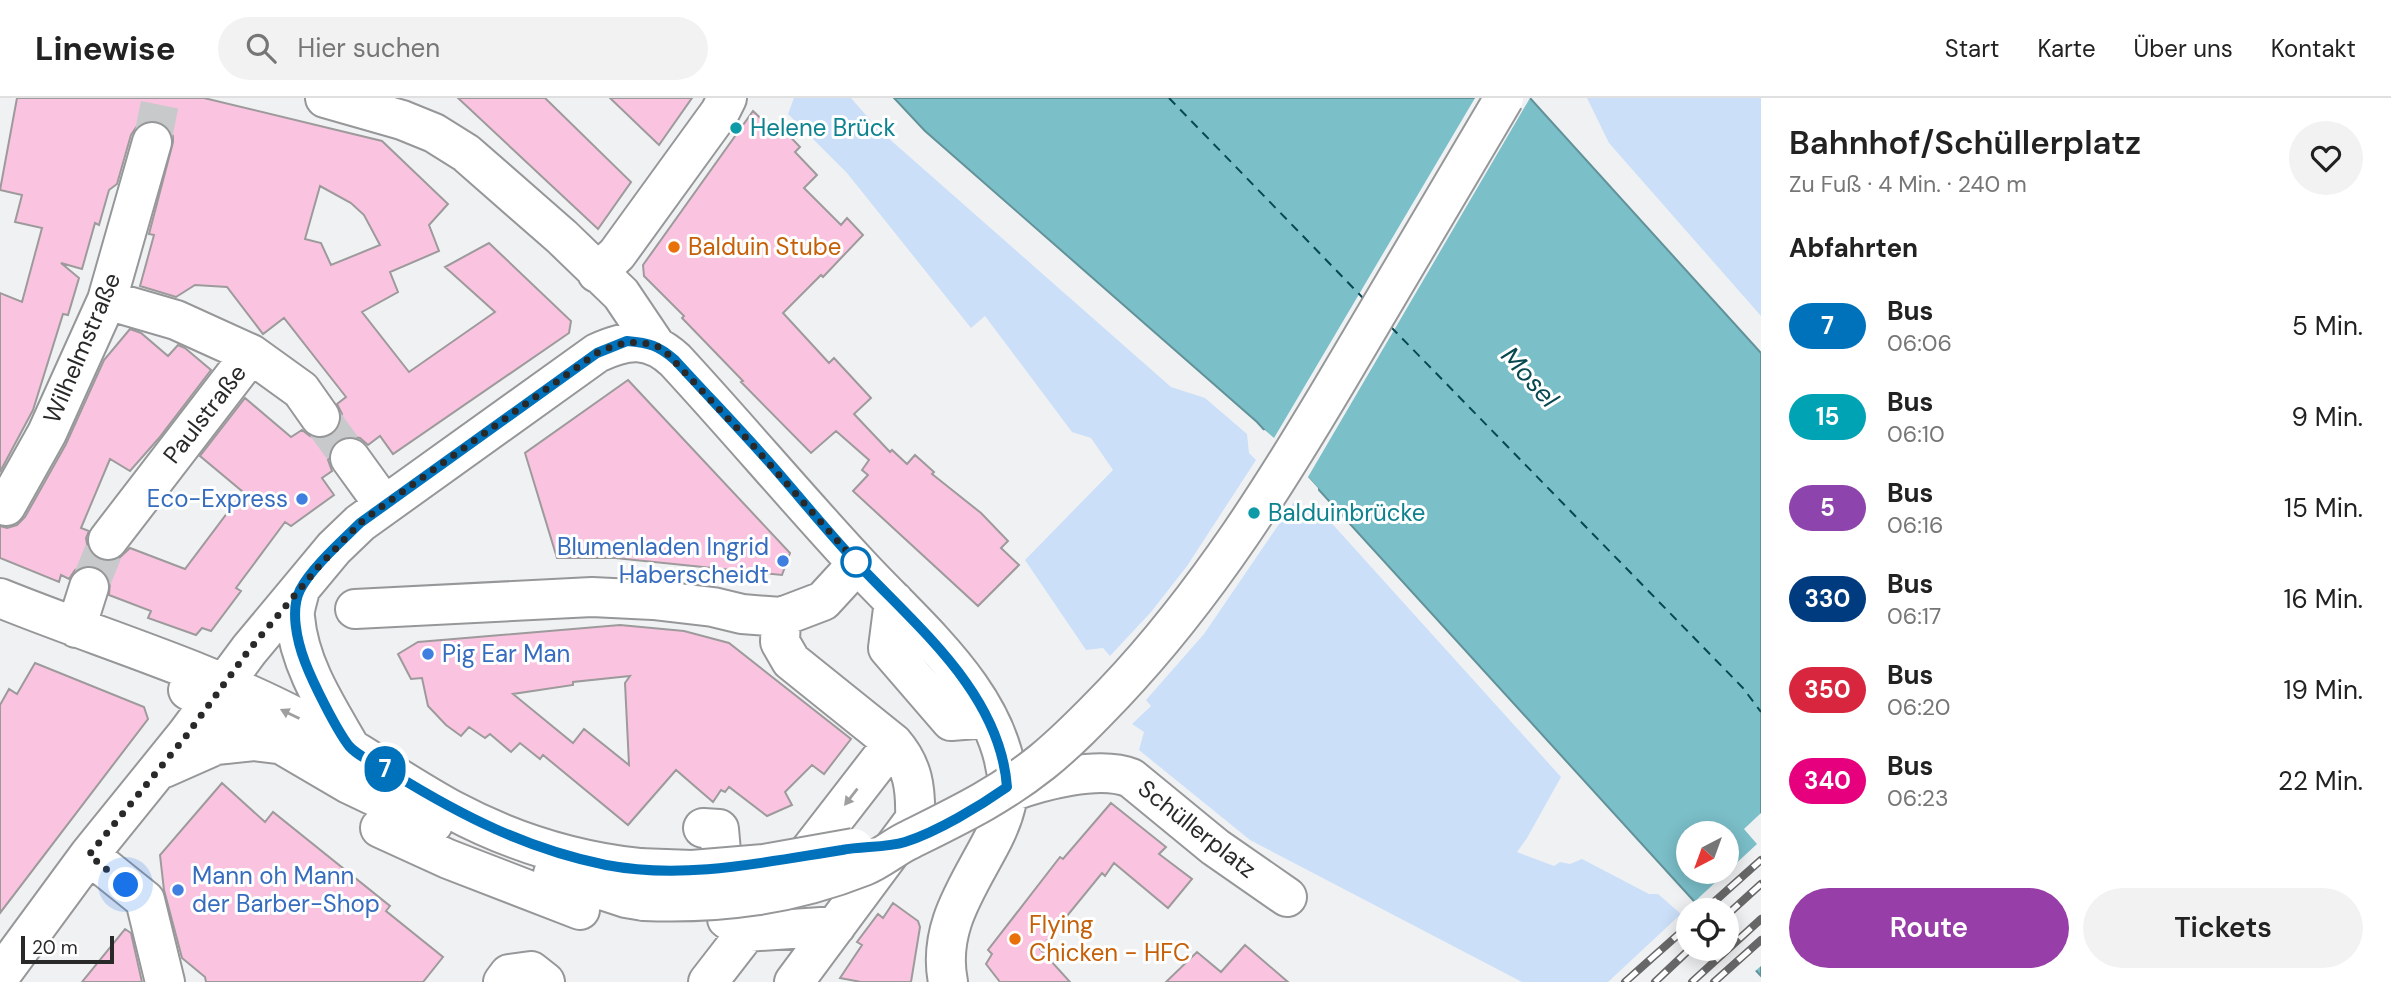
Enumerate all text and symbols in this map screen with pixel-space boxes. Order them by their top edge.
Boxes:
search box [218,17,708,80]
text: Linewise [35,27,176,70]
icon: search [242,29,280,67]
text: Hier suchen [298,31,440,65]
text: Start [1945,33,1999,64]
text: Karte [2037,33,2096,64]
text: Über uns [2134,33,2233,64]
text: Kontakt [2271,33,2356,64]
place label: Helene Brück [750,112,896,143]
marker: Helene Brück [728,120,744,136]
text: Bahnhof/Schüllerplatz [1789,121,2141,164]
button: heart [2289,121,2363,195]
text: Zu Fuß · 4 Min. · 240 m [1789,169,2027,199]
place label: Balduin Stube [688,231,841,262]
text: Abfahrten [1789,231,1918,265]
marker: Balduin Stube [666,239,682,255]
street label: Wilhelmstraße [36,268,127,428]
text: Bus [1887,294,1933,328]
text: 5 Min. [2292,309,2363,343]
text: 7 [1821,310,1834,341]
text: 06:06 [1887,328,1952,358]
water label: Mosel [1494,339,1567,415]
street label: Paulstraße [156,358,253,470]
text: Bus [1887,385,1933,419]
text: 9 Min. [2292,400,2363,434]
text: 15 [1816,401,1839,432]
text: 06:10 [1887,419,1945,449]
text: Bus [1887,476,1933,510]
place label: Eco-Express [147,483,288,514]
marker: Eco-Express [294,491,310,507]
text: 15 Min. [2284,491,2363,525]
text: 5 [1820,492,1835,523]
place label: Balduinbrücke [1268,497,1425,528]
marker: Balduinbrücke [1246,505,1262,521]
text: 06:16 [1887,510,1943,540]
place label: Blumenladen Ingrid Haberscheidt [557,531,769,590]
unlabelled marker [841,547,871,577]
marker: Blumenladen Ingrid Haberscheidt [775,553,791,569]
text: Bus [1887,567,1933,601]
text: 16 Min. [2283,582,2363,616]
text: 330 [1805,583,1850,614]
text: 06:17 [1887,601,1941,631]
place label: Pig Ear Man [442,638,570,669]
marker: Pig Ear Man [420,646,436,662]
text: Bus [1887,658,1933,692]
text: 19 Min. [2283,673,2363,707]
text: 350 [1804,674,1851,705]
text: 06:20 [1887,692,1951,722]
one-way arrow [280,709,300,720]
line badge: 7 [362,746,408,792]
text: Bus [1887,749,1933,783]
text: 7 [379,753,391,784]
text: 22 Min. [2278,764,2363,798]
text: 340 [1804,765,1851,796]
street label: Schüllerplatz [1132,773,1263,885]
text: 06:23 [1887,783,1949,813]
one-way arrow [844,787,859,805]
north arrow [1676,821,1740,884]
map controls [1676,821,1739,961]
place label: Mann oh Mann der Barber-Shop [192,860,380,919]
your location [108,867,143,902]
marker: Mann oh Mann der Barber-Shop [170,882,186,898]
button: Route [1789,888,2069,968]
button: Tickets [2083,888,2363,968]
button: locate [1676,898,1739,961]
place label: Flying Chicken - HFC [1029,909,1190,968]
marker: Flying Chicken - HFC [1007,931,1023,947]
scale bar [21,933,114,965]
text: 20 m [32,935,78,960]

